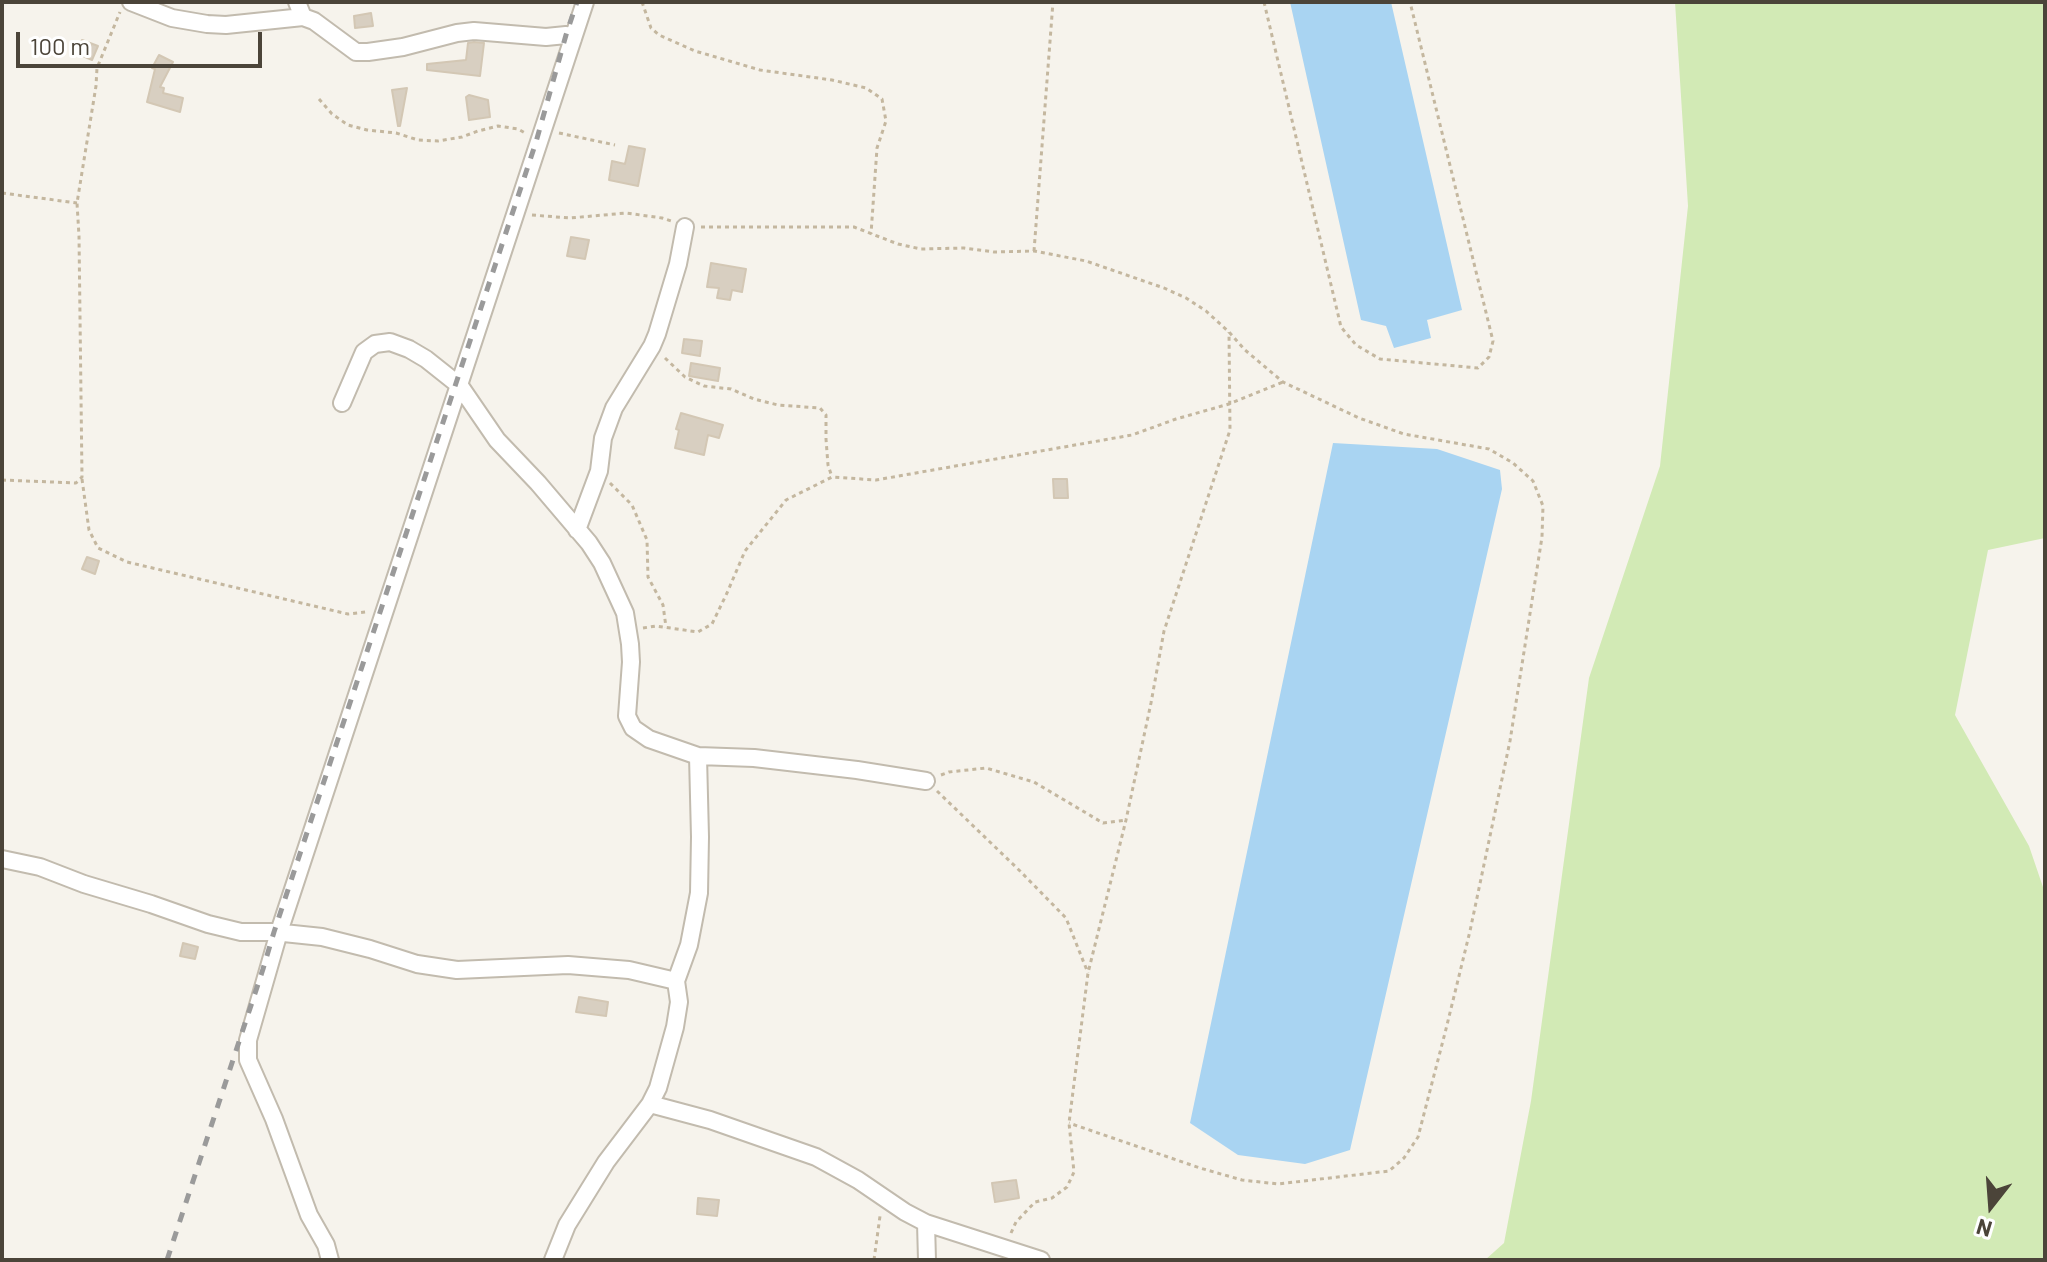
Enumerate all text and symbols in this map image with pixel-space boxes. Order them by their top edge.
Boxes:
scale bar [20,16,266,66]
text: 100 m [30,31,90,60]
north arrow [1951,1166,2031,1246]
text: N [1973,1214,1995,1244]

